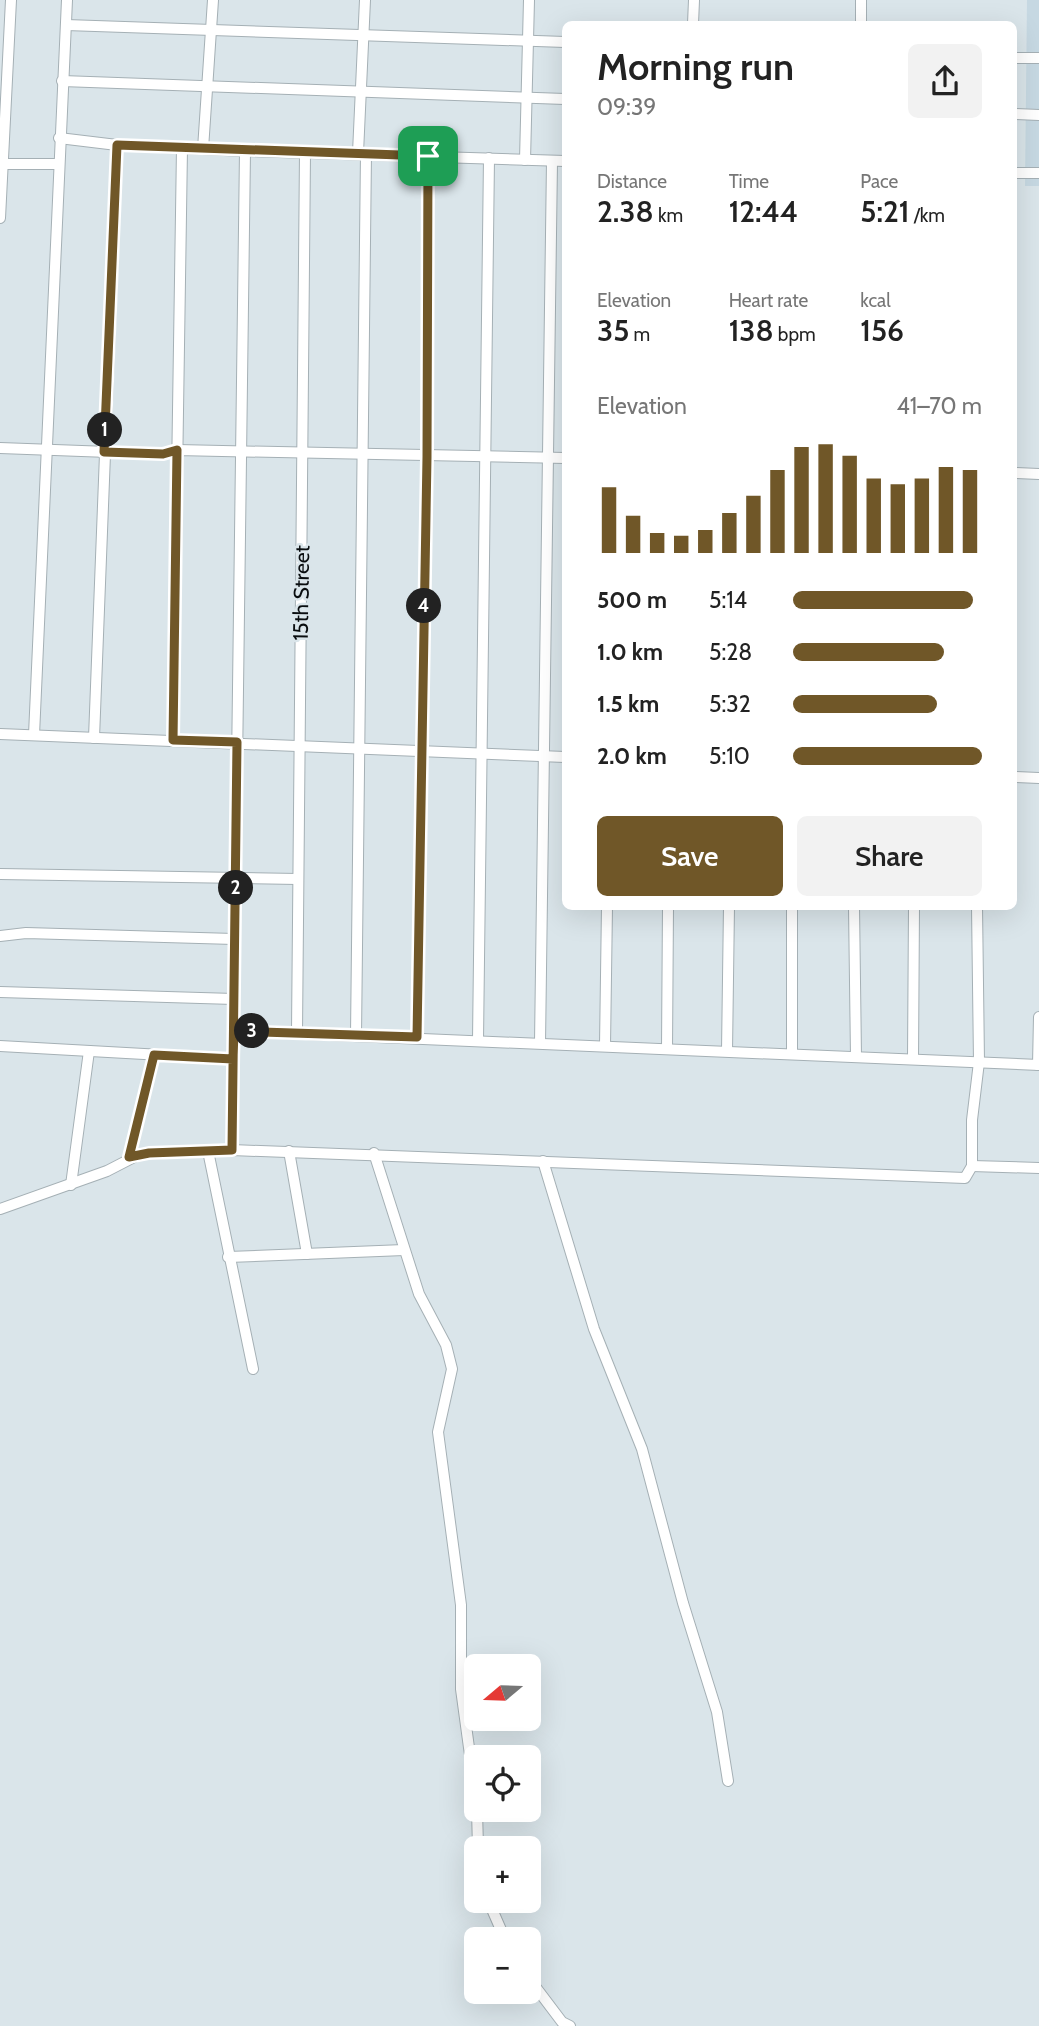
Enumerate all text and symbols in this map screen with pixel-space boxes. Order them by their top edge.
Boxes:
text: Morning run [597,43,794,90]
button: share [908,44,982,118]
text: 09:39 [597,93,656,121]
pin [398,126,458,186]
icon: arrive [409,137,447,175]
text: Distance [597,170,667,193]
text: Time [729,170,769,193]
text: Pace [860,170,898,193]
text: 2.38 [597,193,654,230]
text: 12:44 [729,193,798,230]
text: 5:21 [860,193,909,230]
text: km [654,204,683,227]
text: /km [909,204,945,227]
text: Elevation [597,289,671,312]
text: Heart rate [729,289,808,312]
text: kcal [860,289,891,312]
text: 35 [597,312,629,349]
text: 138 [729,312,774,349]
text: 156 [860,312,904,349]
text: m [629,323,650,346]
text: bpm [774,323,816,346]
text: Elevation [597,392,687,420]
text: 41–70 m [896,392,982,420]
pin: 1 [88,412,122,448]
text: 1 [101,418,108,441]
street label: 15th Street [288,545,314,641]
text: 500 m [597,586,667,614]
text: 5:14 [709,586,747,614]
pin: 4 [406,588,442,624]
text: 4 [418,594,429,617]
text: 1.0 km [597,638,663,666]
text: 5:28 [709,638,752,666]
text: 1.5 km [597,690,659,718]
text: 5:32 [709,690,751,718]
text: 2.0 km [597,742,667,770]
text: 5:10 [709,742,750,770]
button: Save [597,816,783,896]
button: Share [797,816,982,896]
pin: 2 [218,870,254,906]
text: 2 [230,876,241,899]
pin: 3 [234,1014,270,1048]
text: 3 [246,1019,257,1042]
north arrow [464,1654,541,1731]
map controls [464,1654,541,2004]
button: locate [464,1745,541,1822]
button: + [464,1836,541,1913]
button: − [464,1927,541,2004]

